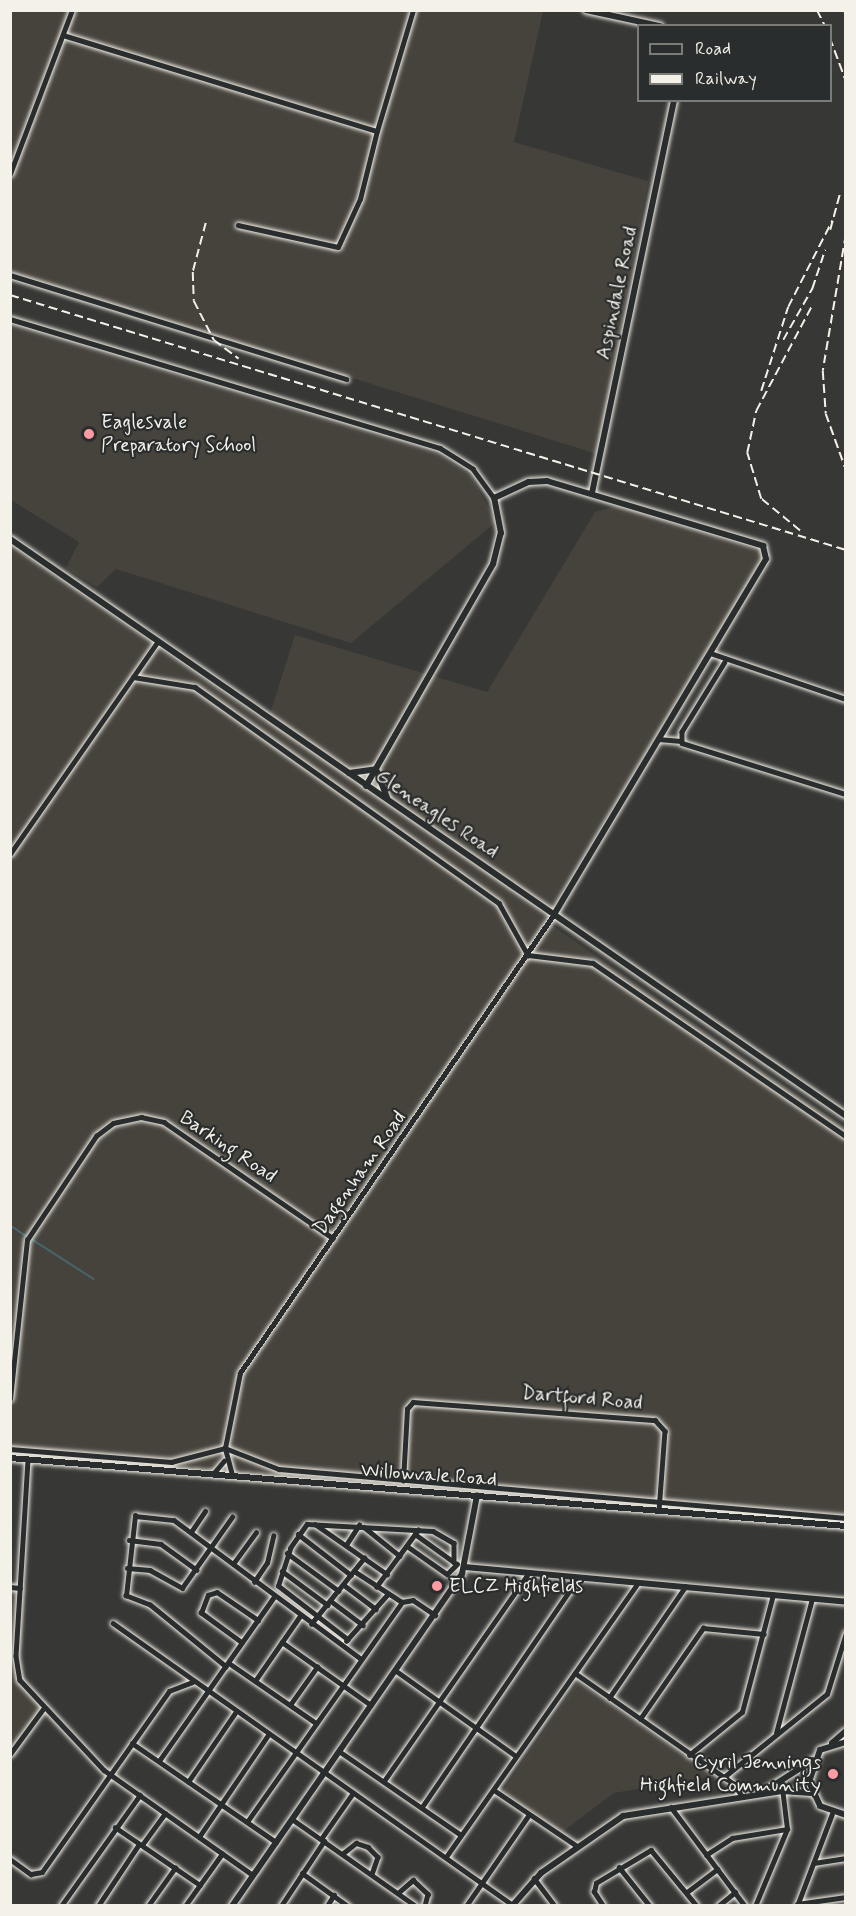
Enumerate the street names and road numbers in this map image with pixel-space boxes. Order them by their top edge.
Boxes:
street label: Aspindale Road [592,226,642,360]
street label: Gleneagles Road [372,765,502,863]
street label: Barking Road [175,1106,281,1188]
street label: Dagenham Road [309,1107,411,1239]
street label: Dartford Road [521,1381,643,1415]
street label: Willowvale Road [361,1458,497,1492]

